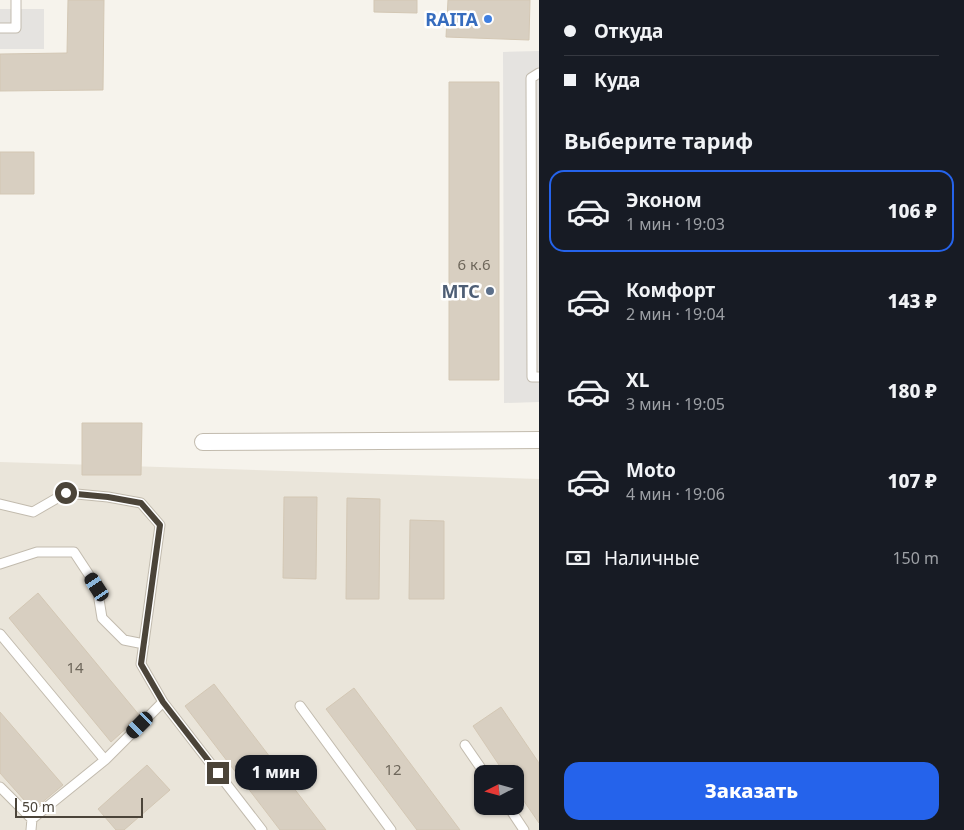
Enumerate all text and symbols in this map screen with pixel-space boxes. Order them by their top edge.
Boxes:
place label: RAITA [425,7,479,31]
marker: RAITA [482,13,494,25]
text: Откуда [594,18,663,44]
text: Куда [594,67,640,93]
text: Выберите тариф [564,125,753,155]
text: Эконом [626,187,702,213]
icon: car [566,189,611,234]
text: 106 ₽ [887,198,937,224]
text: 1 мин · 19:03 [626,213,725,235]
house number: 6 к.6 [457,254,491,274]
text: Комфорт [626,277,715,303]
place label: МТС [441,279,480,303]
icon: car [566,279,611,324]
marker: МТС [484,285,496,297]
text: 143 ₽ [887,288,937,314]
text: 2 мин · 19:04 [626,303,725,325]
text: XL [626,367,649,393]
icon: car [566,369,611,414]
text: 180 ₽ [887,378,937,404]
text: 3 мин · 19:05 [626,393,725,415]
text: Moto [626,457,676,483]
icon: car [566,459,611,504]
text: 107 ₽ [887,468,937,494]
route start [55,482,77,504]
text: 4 мин · 19:06 [626,483,725,505]
icon: cash [564,544,592,572]
text: Наличные [604,545,699,571]
text: 150 m [892,547,939,569]
car [82,570,111,604]
house number: 14 [66,657,84,677]
car [124,709,155,741]
callout: 1 мин [236,756,318,790]
house number: 12 [384,759,402,779]
text: 1 мин [252,761,300,783]
route end [207,762,229,784]
button: Заказать [564,762,939,820]
north arrow [474,765,524,815]
map controls [474,765,524,815]
scale bar [15,795,142,818]
text: 50 m [22,797,55,816]

